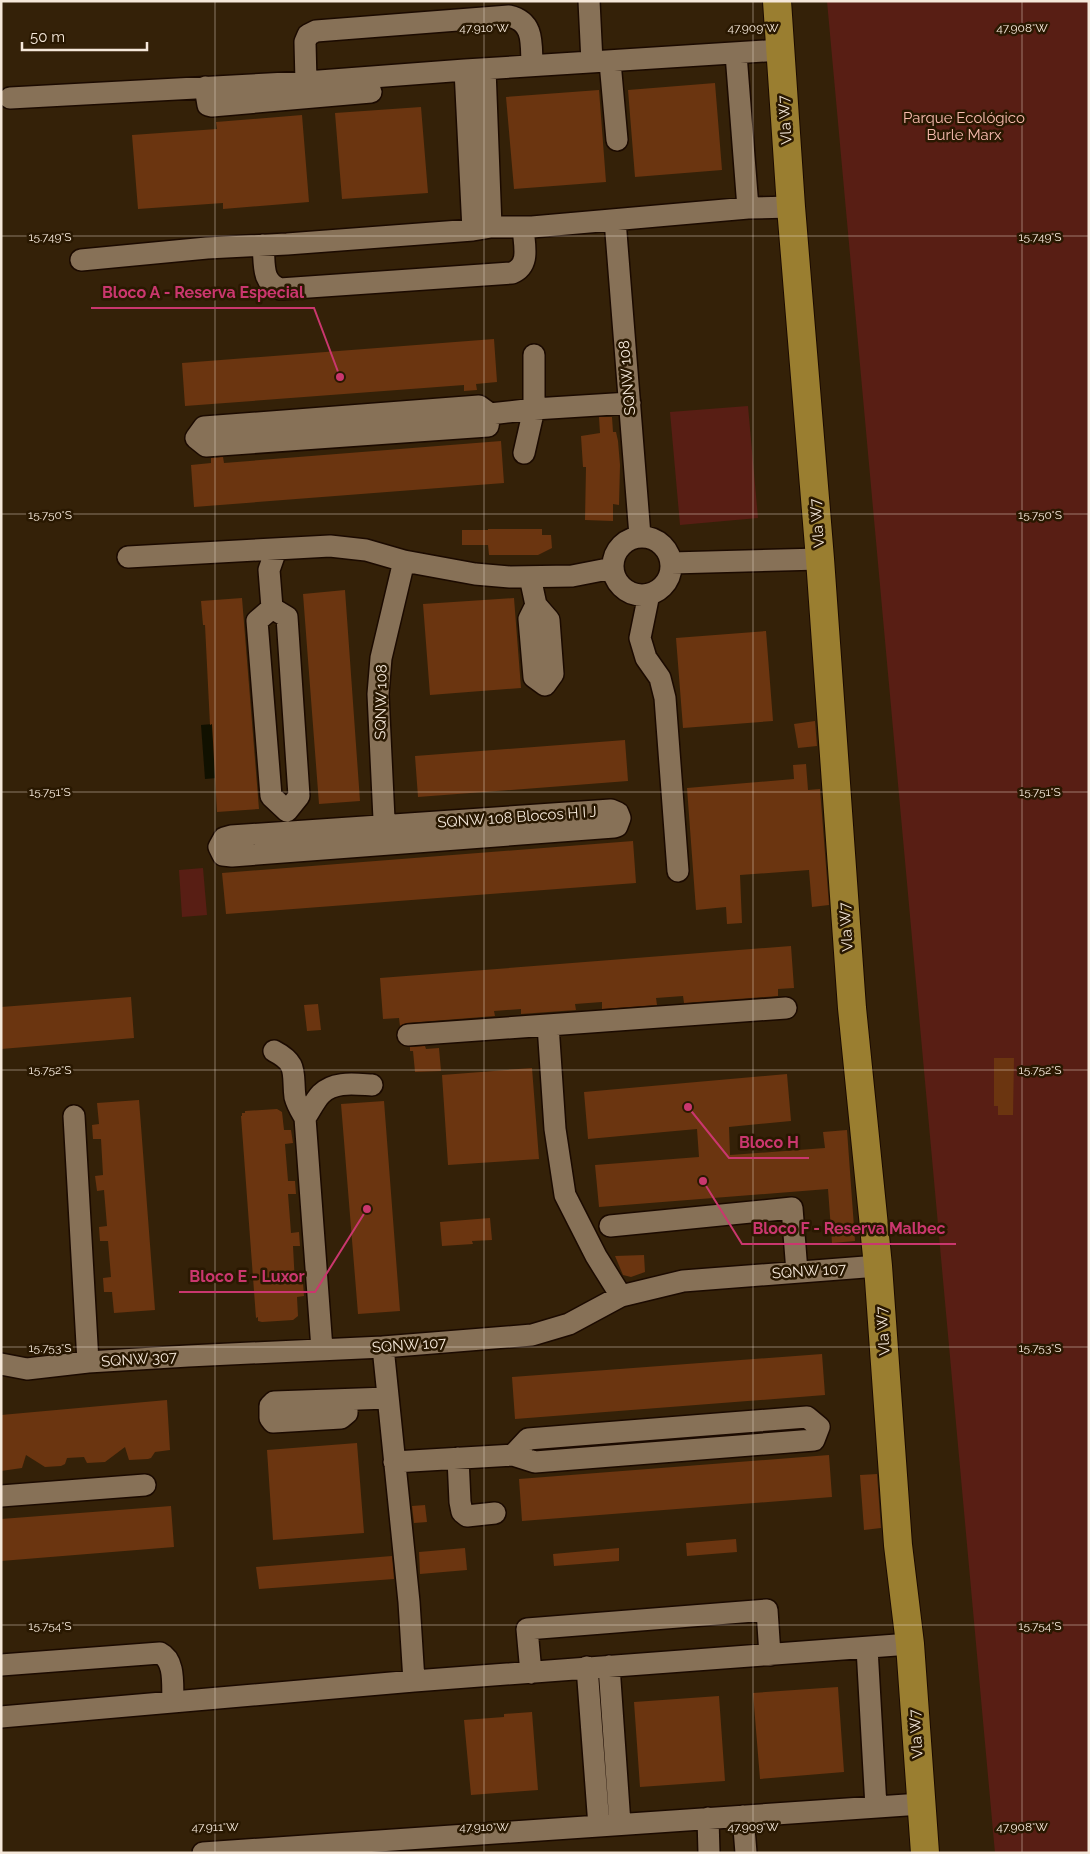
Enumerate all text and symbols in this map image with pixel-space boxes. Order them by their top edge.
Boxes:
scale bar [22,20,148,52]
text: 47.910°W [459,21,509,35]
text: 47.909°W [727,21,779,35]
text: 47.908°W [996,21,1048,35]
text: 50 m [30,28,65,46]
street label: Vla W7 [774,95,796,145]
park label: Parque Ecológico Burle Marx [903,109,1025,144]
text: 15.749°S [28,230,72,244]
text: 15.749°S [1018,230,1062,244]
callout: Bloco A - Reserva Especial [91,277,314,308]
text: Bloco A - Reserva Especial [102,283,305,302]
street label: SQNW 108 [615,340,639,416]
street label: Vla W7 [806,498,828,548]
text: 15.750°S [28,508,72,522]
text: 15.750°S [1018,508,1062,522]
street label: SQNW 108 [371,664,391,740]
text: 15.751°S [29,785,71,799]
text: 15.751°S [1019,785,1061,799]
street label: SQNW 108 Blocos H I J [437,802,597,832]
street label: Vla W7 [835,902,857,952]
text: 15.752°S [29,1063,72,1077]
text: 15.752°S [1019,1063,1062,1077]
callout: Bloco H [729,1127,809,1158]
text: Bloco H [739,1133,799,1152]
callout: Bloco F - Reserva Malbec [742,1213,956,1244]
text: Bloco F - Reserva Malbec [752,1219,946,1238]
street label: SQNW 107 [771,1259,847,1283]
callout: Bloco E - Luxor [179,1261,315,1292]
text: Bloco E - Luxor [189,1267,305,1286]
street label: Vla W7 [872,1306,894,1356]
street label: SQNW 107 [371,1333,447,1357]
text: 15.753°S [28,1341,72,1355]
text: 15.753°S [1018,1341,1062,1355]
street label: SQNW 307 [100,1347,178,1371]
text: 15.754°S [28,1619,72,1633]
text: 15.754°S [1018,1619,1062,1633]
street label: Vla W7 [905,1709,927,1759]
text: 47.911°W [191,1820,239,1834]
text: 47.910°W [459,1820,509,1834]
text: 47.909°W [727,1820,779,1834]
text: 47.908°W [996,1820,1048,1834]

